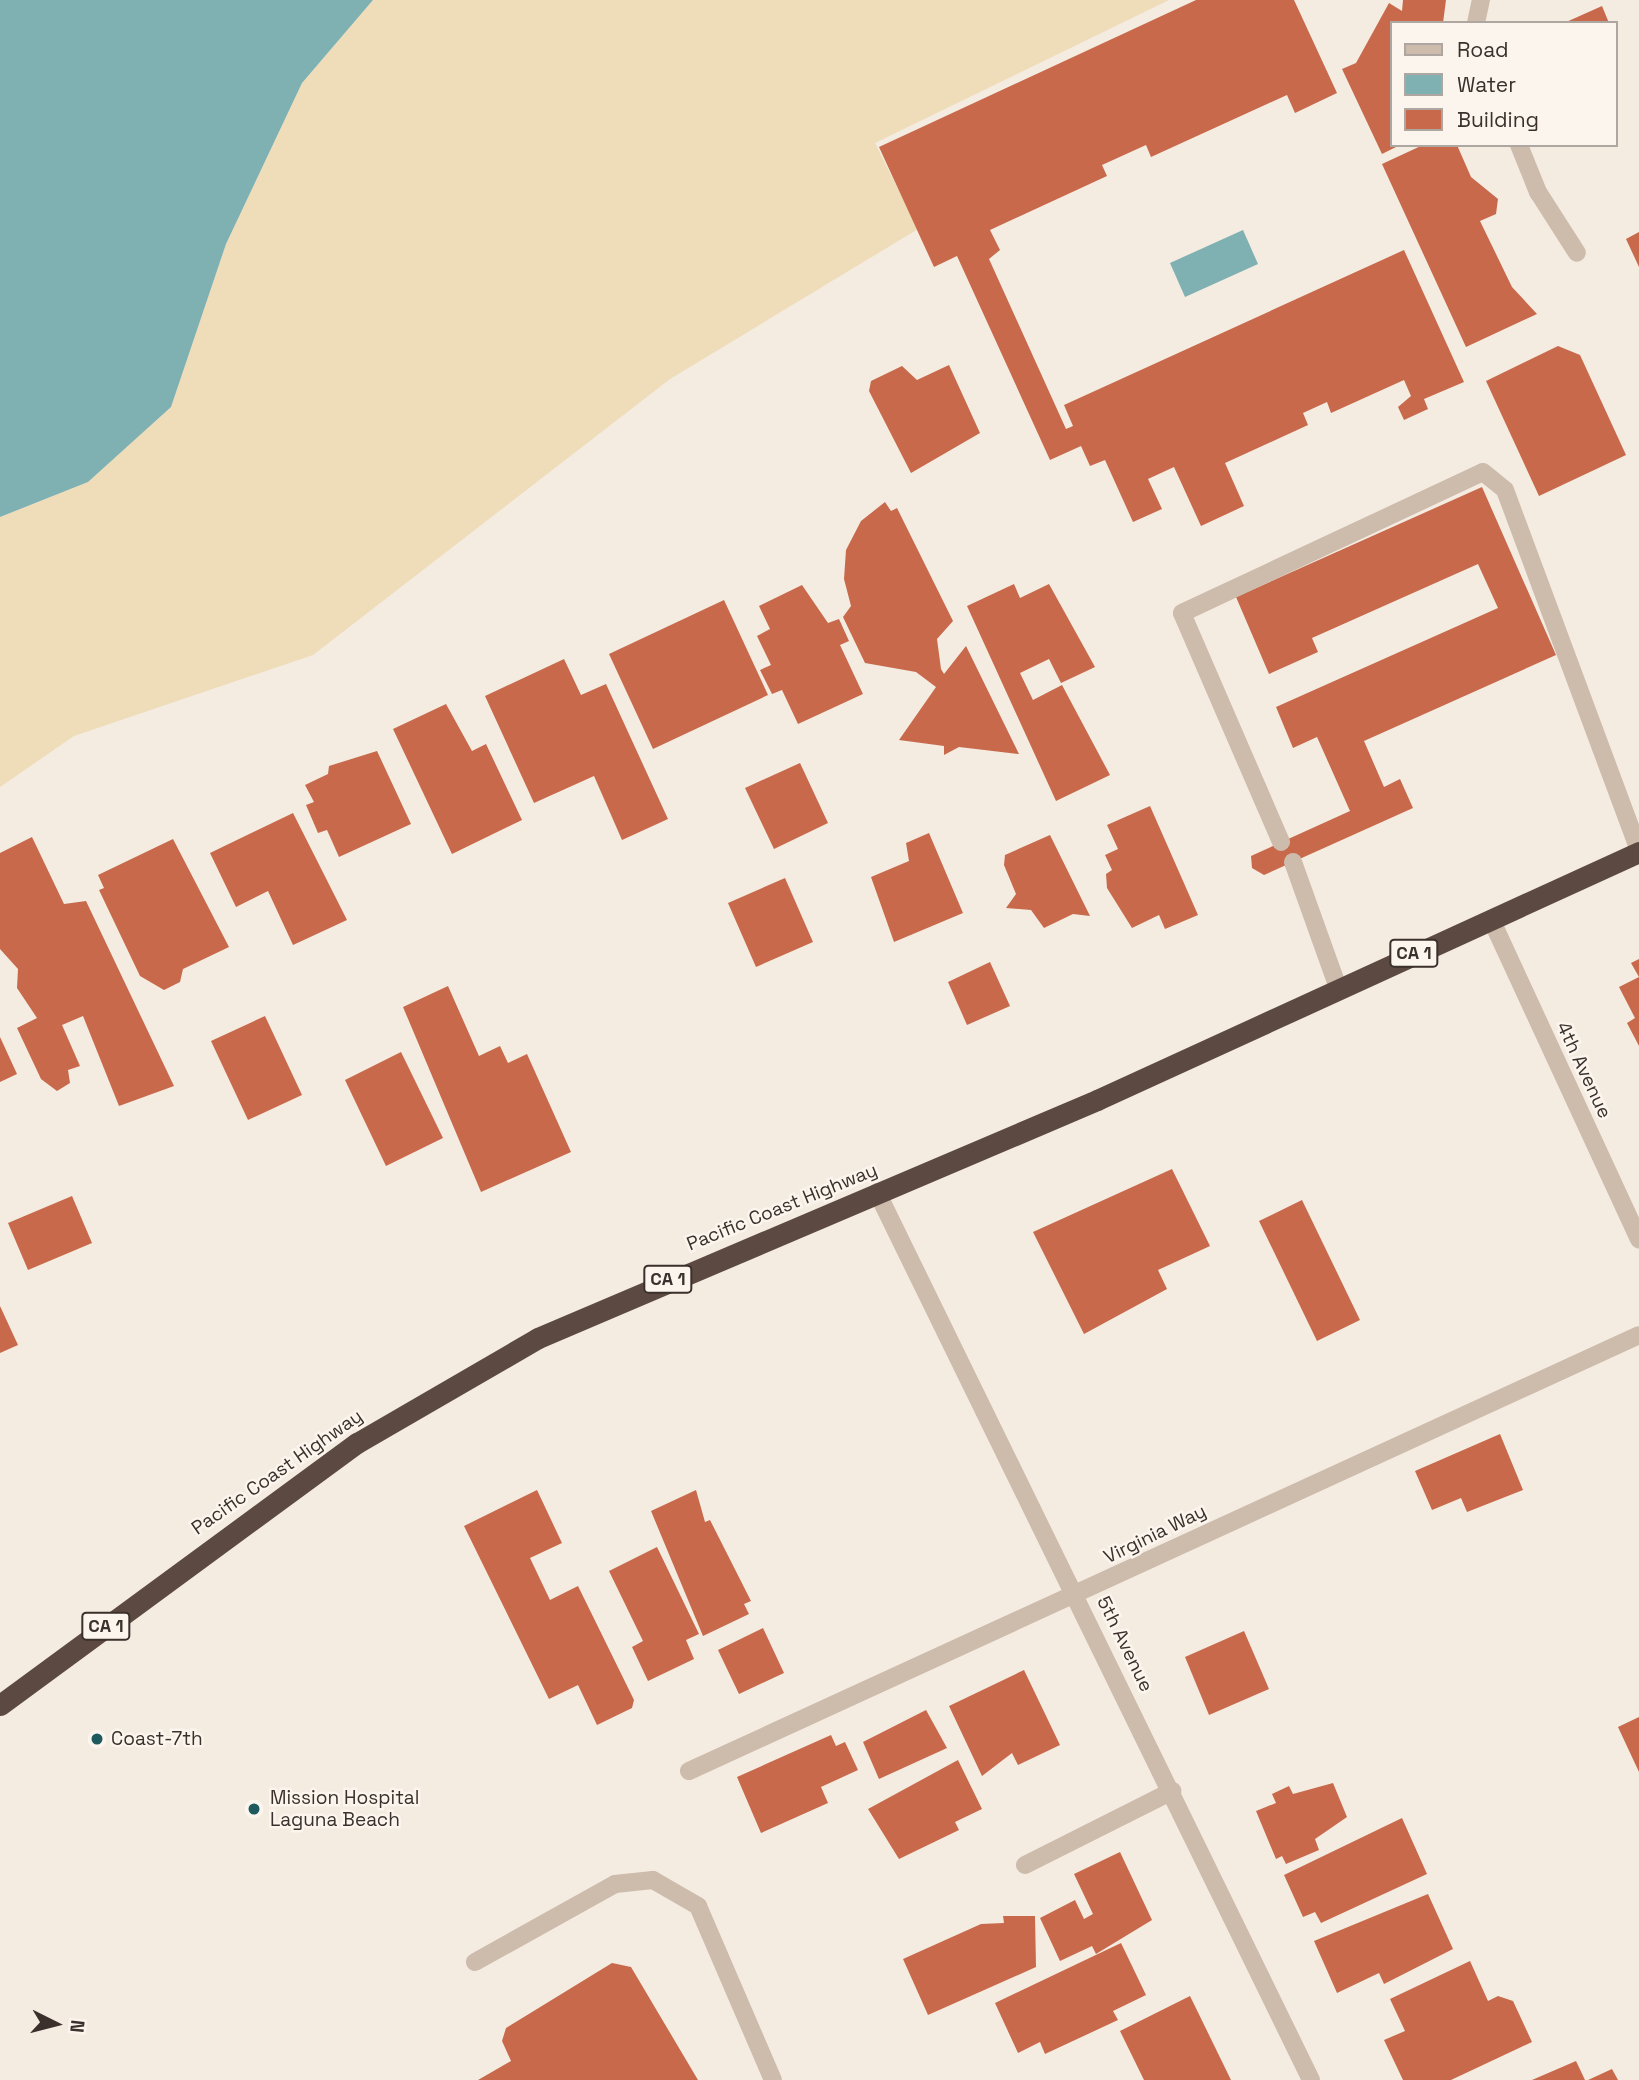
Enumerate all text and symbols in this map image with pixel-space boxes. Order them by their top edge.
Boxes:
legend [1390,21,1618,147]
text: Road [1457,36,1509,63]
text: Water [1457,71,1516,98]
text: Building [1457,106,1539,133]
road number: CA 1 [1388,938,1440,968]
street label: 4th Avenue [1552,1018,1616,1122]
street label: Pacific Coast Highway [684,1158,880,1256]
road number: CA 1 [642,1264,694,1294]
street label: Pacific Coast Highway [187,1404,367,1540]
street label: Virginia Way [1100,1499,1210,1569]
street label: 5th Avenue [1092,1592,1158,1696]
road number: CA 1 [80,1611,132,1640]
place label: Coast-7th [111,1728,203,1750]
marker: Coast-7th [89,1731,105,1747]
place label: Mission Hospital Laguna Beach [270,1787,419,1831]
marker: Mission Hospital Laguna Beach [244,1799,264,1819]
north arrow [21,1989,91,2059]
text: N [64,2019,90,2034]

